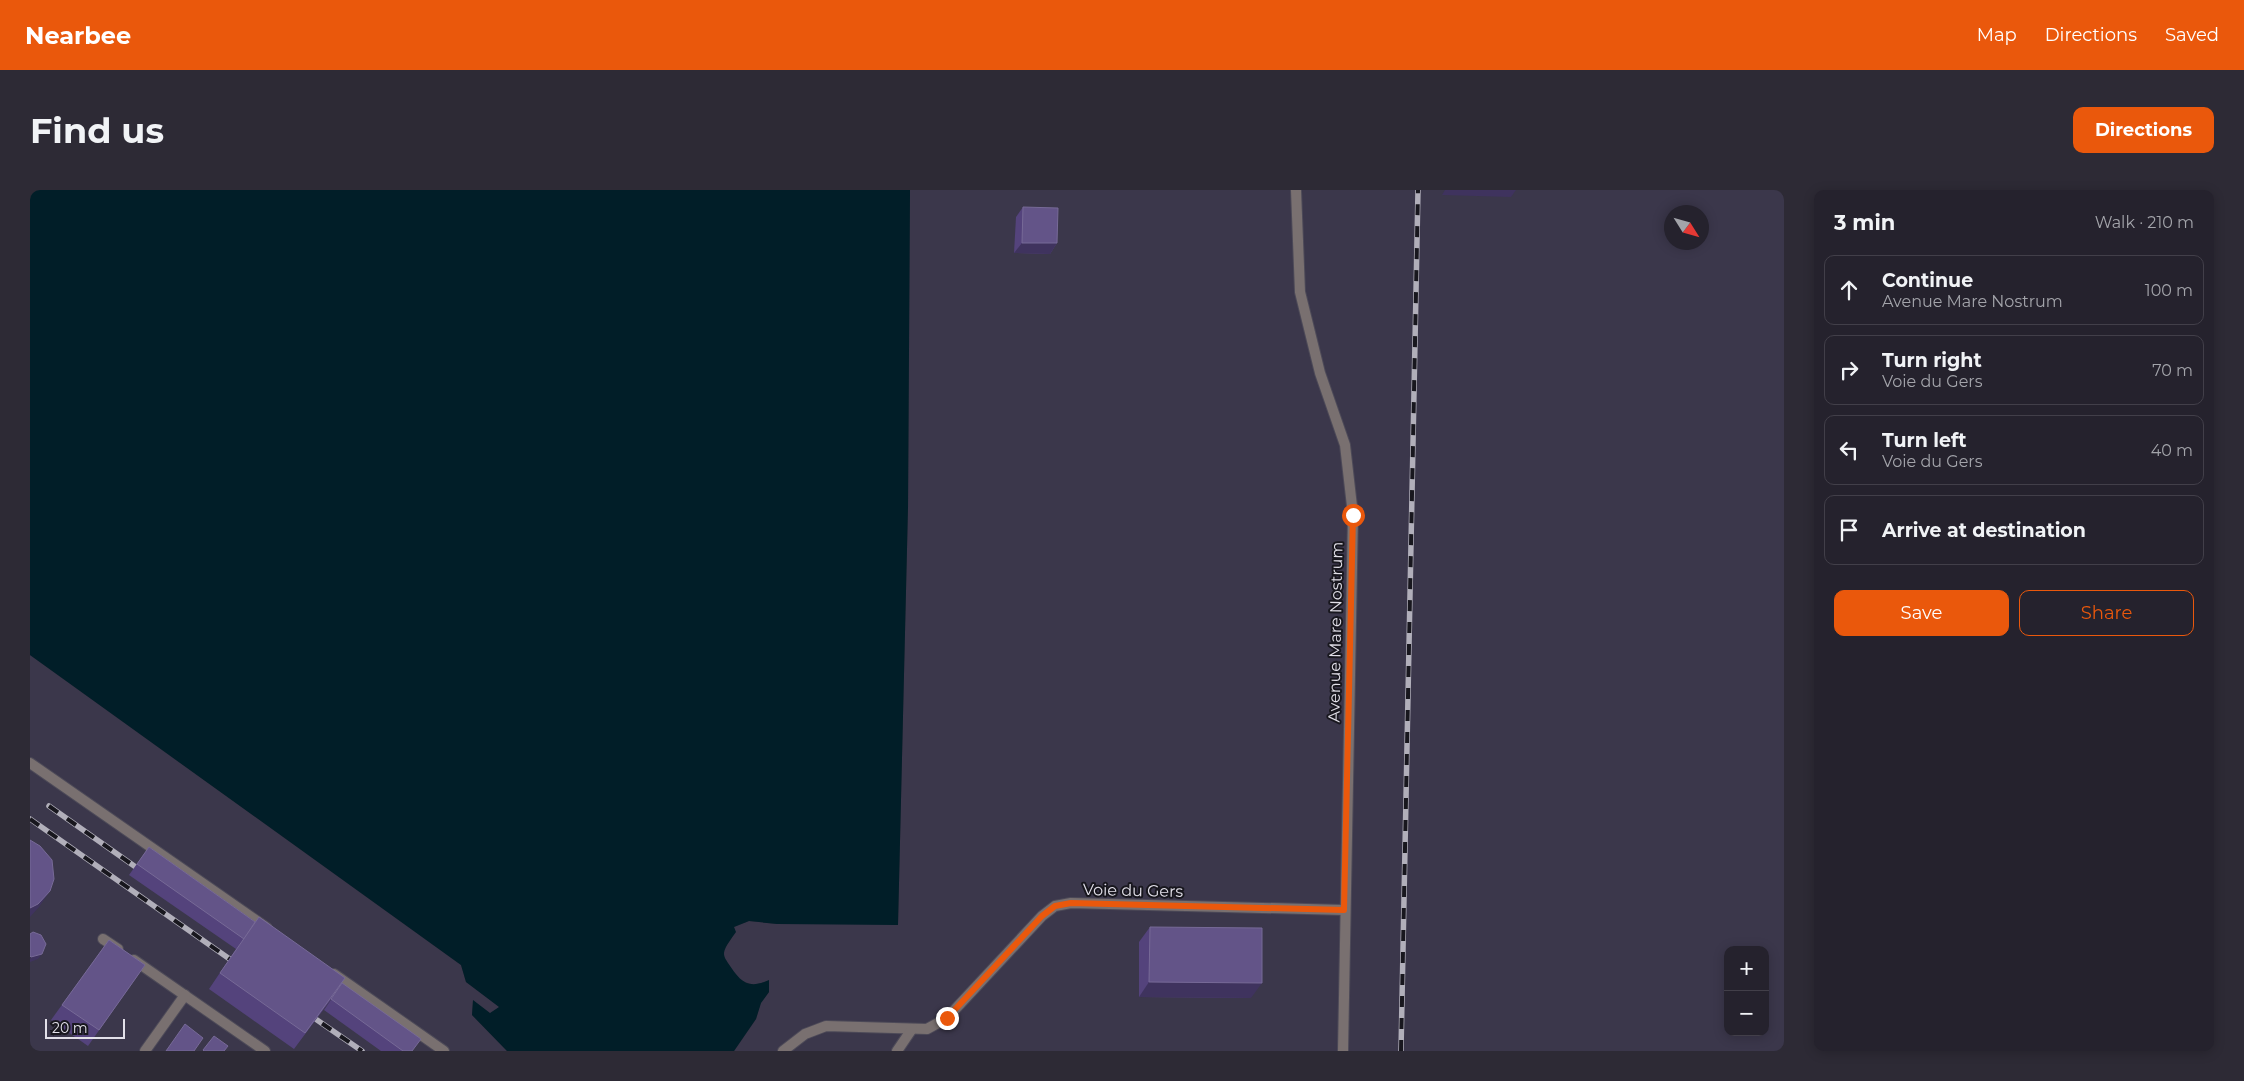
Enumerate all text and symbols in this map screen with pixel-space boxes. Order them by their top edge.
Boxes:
text: Nearbee [25,21,131,50]
text: Map [1977,24,2017,46]
text: Directions [2045,24,2137,46]
text: Saved [2165,24,2219,46]
button: Directions [2073,107,2214,153]
text: Find us [30,109,164,152]
north arrow [1664,205,1709,250]
text: 3 min [1834,210,1895,235]
text: Walk · 210 m [2095,213,2194,232]
text: Continue [1882,269,1973,292]
icon: ahead [1835,276,1863,304]
text: 100 m [2145,281,2193,300]
text: Avenue Mare Nostrum [1882,292,2063,311]
text: Turn right [1882,349,1982,372]
icon: right [1835,356,1863,384]
text: 70 m [2152,361,2193,380]
text: Voie du Gers [1882,372,1983,391]
text: Turn left [1882,429,1967,452]
icon: left [1835,436,1863,464]
text: 40 m [2151,441,2193,460]
text: Voie du Gers [1882,452,1983,471]
route start [1342,504,1365,527]
icon: arrive [1835,516,1863,544]
text: Arrive at destination [1882,519,2086,542]
street label: Avenue Mare Nostrum [1324,541,1347,723]
button: Save [1834,590,2009,636]
button: Share [2019,590,2194,636]
street label: Voie du Gers [1083,880,1184,901]
map controls [1724,946,1769,1036]
button: + [1724,946,1769,991]
button: − [1724,991,1769,1036]
route end [936,1007,959,1030]
scale bar [45,1016,125,1039]
text: 20 m [52,1019,88,1037]

